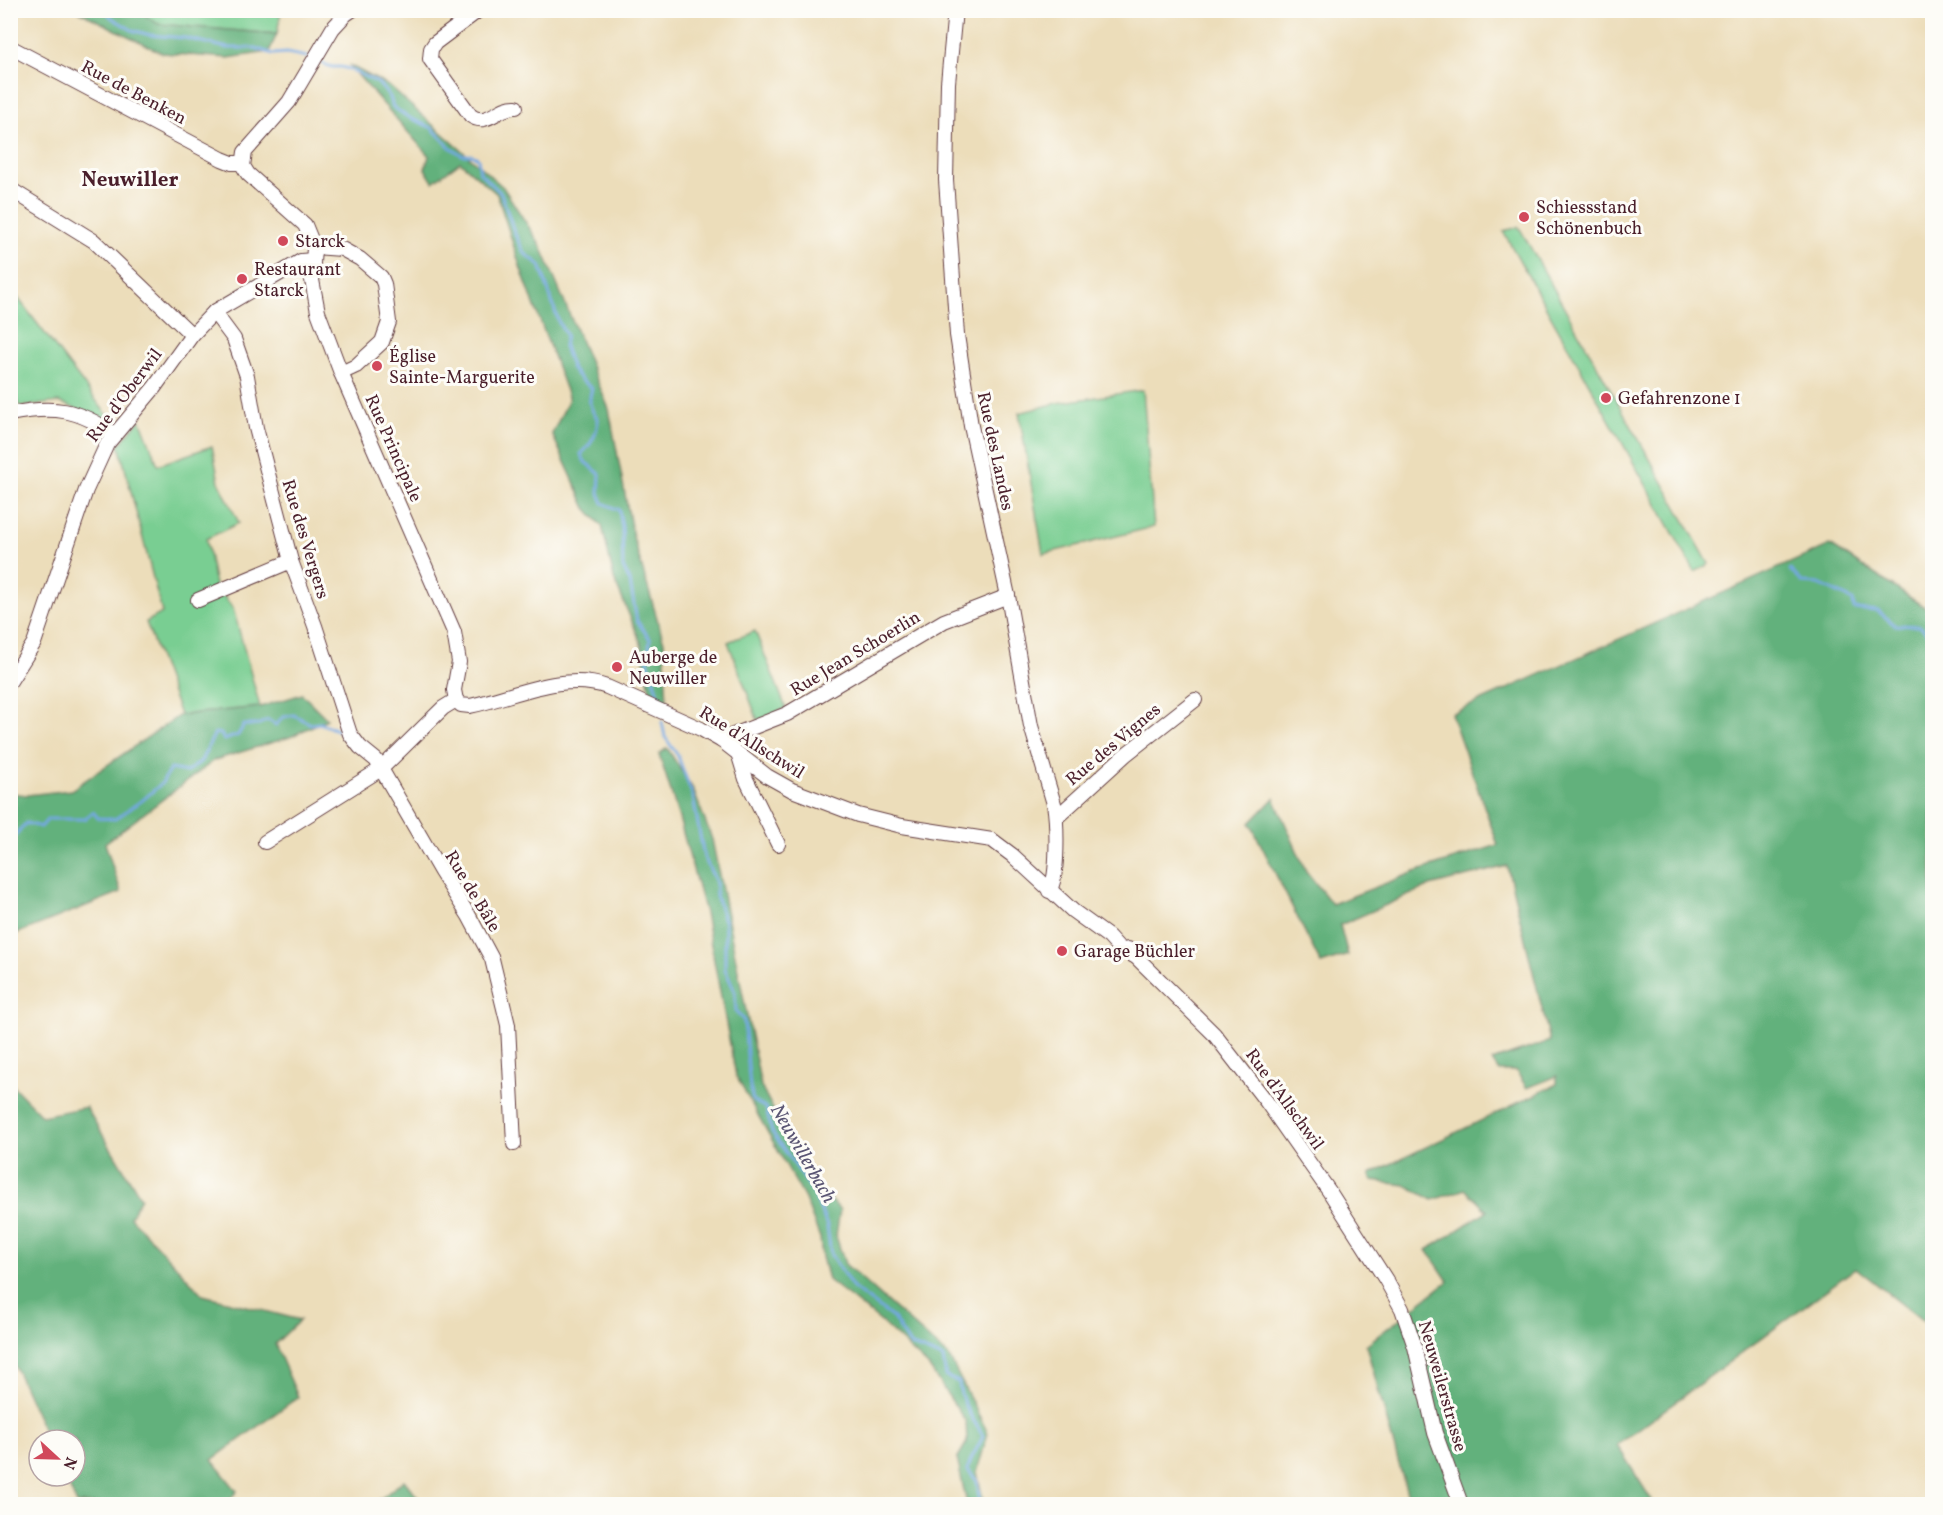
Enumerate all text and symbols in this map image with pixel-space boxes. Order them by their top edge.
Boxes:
street label: Rue de Benken [76,55,191,132]
district label: Neuwiller [81,166,179,195]
place label: Schiessstand Schönenbuch [1536,196,1642,242]
marker: Schiessstand Schönenbuch [1517,210,1531,224]
place label: Starck [295,230,345,255]
marker: Starck [276,234,290,248]
place label: Restaurant Starck [254,258,341,304]
marker: Restaurant Starck [235,272,249,286]
street label: Rue d'Oberwil [82,344,169,448]
place label: Église Sainte-Marguerite [389,345,535,391]
marker: Église Sainte-Marguerite [370,359,384,373]
place label: Gefahrenzone 1 [1618,387,1741,412]
street label: Rue des Landes [970,390,1019,513]
street label: Rue Principale [358,391,428,506]
marker: Gefahrenzone 1 [1599,391,1613,405]
street label: Rue des Vergers [275,477,335,602]
street label: Rue Jean Schoerlin [786,605,926,703]
place label: Auberge de Neuwiller [629,646,717,692]
marker: Auberge de Neuwiller [610,660,624,674]
street label: Rue des Vignes [1061,698,1167,792]
street label: Rue d'Allschwil [694,701,809,786]
street label: Rue de Bâle [438,846,506,937]
place label: Garage Büchler [1074,940,1196,965]
marker: Garage Büchler [1055,944,1069,958]
street label: Rue d'Allschwil [1238,1044,1329,1156]
water label: Neuwillerbach [763,1099,842,1209]
street label: Neuweilerstrasse [1411,1318,1472,1455]
north arrow [27,1428,87,1488]
text: N [57,1453,81,1473]

